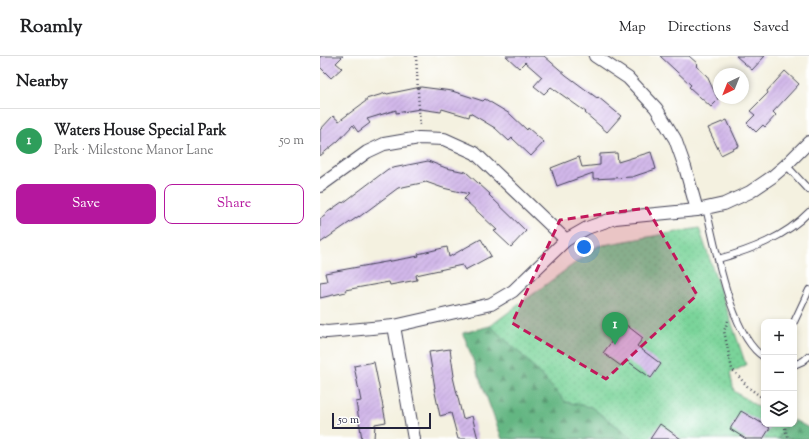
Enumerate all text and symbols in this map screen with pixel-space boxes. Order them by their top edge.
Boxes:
text: Roamly [20,14,83,41]
text: Map [619,18,646,38]
text: Directions [668,18,731,38]
text: Saved [753,18,789,38]
north arrow [713,68,749,104]
text: Nearby [16,70,68,94]
text: Waters House Special Park [54,121,226,142]
text: 1 [27,132,31,150]
text: 50 m [279,132,304,150]
text: Park · Milestone Manor Lane [54,142,214,160]
button: Save [16,184,156,224]
button: Share [164,184,304,224]
your location [574,237,594,257]
pin: 1 [602,312,628,345]
map controls [761,319,797,427]
button: + [761,319,797,355]
button: − [761,355,797,391]
button: layers [761,391,797,427]
scale bar [332,411,431,430]
text: 50 m [338,412,359,428]

